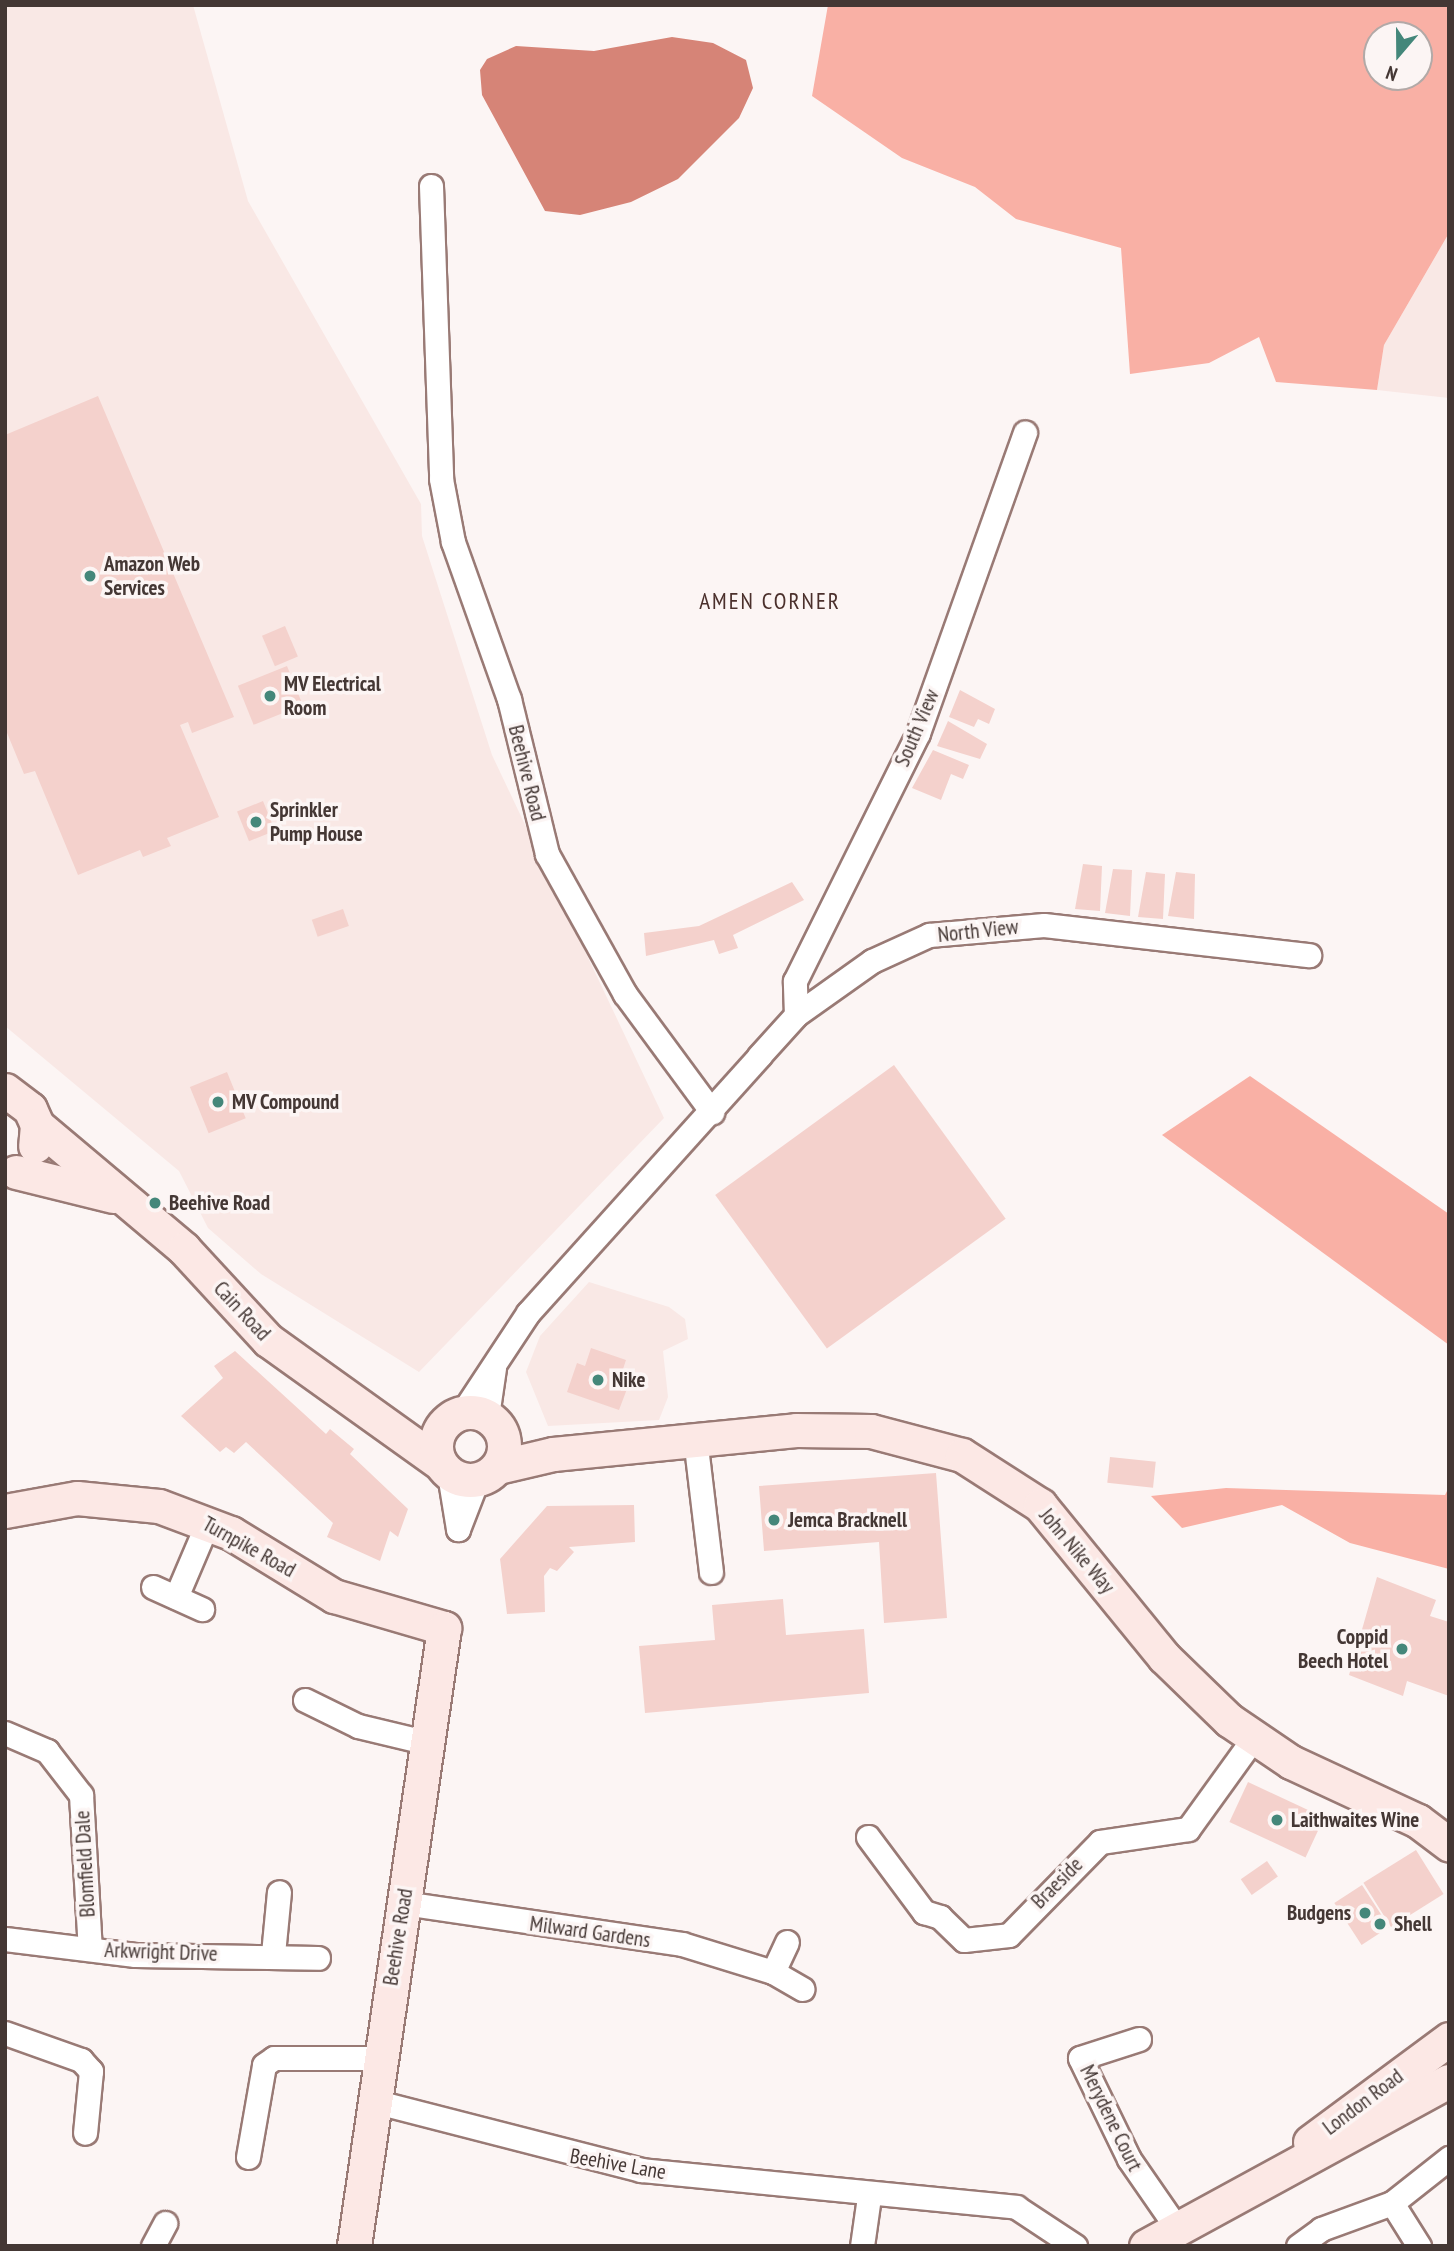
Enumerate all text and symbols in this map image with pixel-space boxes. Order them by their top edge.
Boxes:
north arrow [1363,21,1433,91]
text: N [1383,61,1400,87]
place label: Amazon Web Services [104,551,200,601]
marker: Amazon Web Services [82,568,98,584]
district label: AMEN CORNER [701,587,839,615]
place label: MV Electrical Room [284,671,381,721]
street label: South View [889,685,945,771]
marker: MV Electrical Room [262,688,278,704]
street label: Beehive Road [503,722,551,824]
place label: Sprinkler Pump House [270,797,363,847]
marker: Sprinkler Pump House [248,814,264,830]
street label: North View [936,914,1020,948]
place label: MV Compound [232,1089,340,1115]
marker: MV Compound [210,1094,226,1110]
place label: Beehive Road [169,1190,270,1216]
marker: Beehive Road [147,1195,163,1211]
street label: Cain Road [208,1276,276,1346]
place label: Nike [612,1367,645,1393]
marker: Nike [590,1372,606,1388]
street label: John Nike Way [1034,1503,1120,1599]
place label: Jemca Bracknell [788,1507,907,1533]
street label: Turnpike Road [198,1511,300,1583]
marker: Jemca Bracknell [766,1512,782,1528]
place label: Coppid Beech Hotel [1298,1624,1388,1674]
marker: Coppid Beech Hotel [1394,1641,1410,1657]
place label: Laithwaites Wine [1291,1807,1420,1833]
street label: Blomfield Dale [70,1810,100,1918]
marker: Laithwaites Wine [1269,1812,1285,1828]
street label: Braeside [1026,1852,1088,1914]
street label: Beehive Road [378,1887,418,1987]
place label: Budgens [1287,1900,1351,1926]
marker: Budgens [1357,1905,1373,1921]
street label: Milward Gardens [528,1911,652,1953]
place label: Shell [1394,1911,1432,1937]
marker: Shell [1372,1916,1388,1932]
street label: Arkwright Drive [104,1937,218,1967]
street label: Merydene Court [1074,2061,1148,2175]
street label: London Road [1318,2064,1408,2140]
street label: Beehive Lane [568,2143,668,2185]

